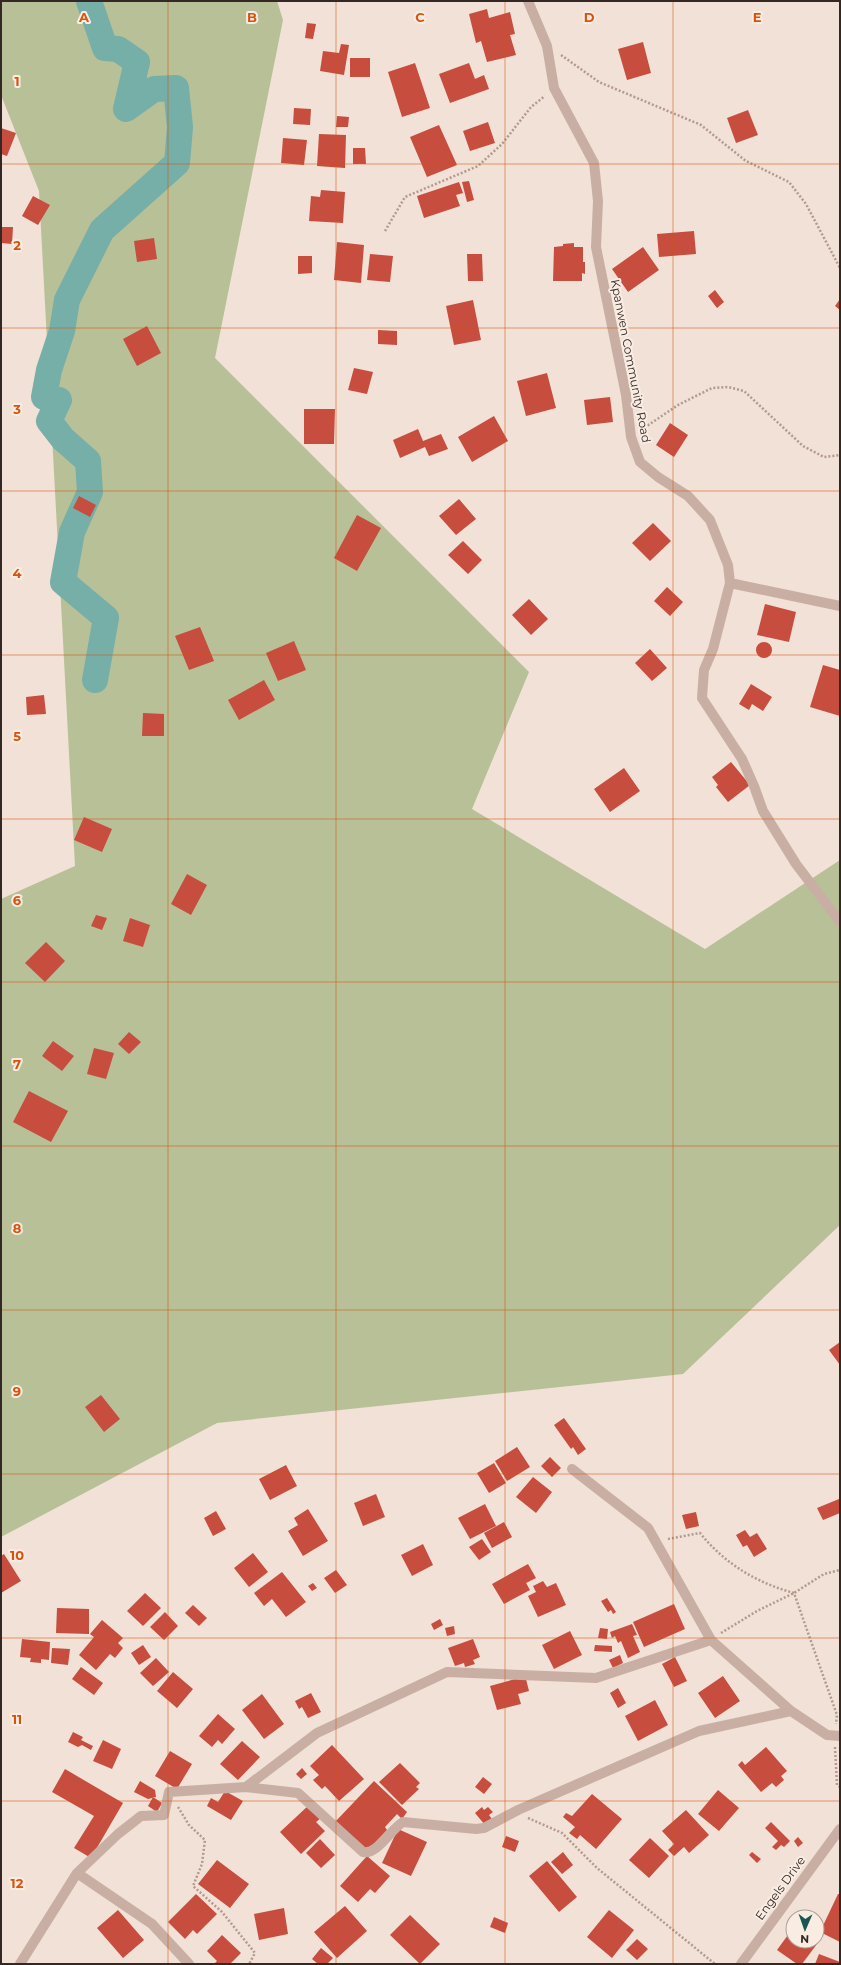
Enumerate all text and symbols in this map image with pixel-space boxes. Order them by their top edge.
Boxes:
text: A [78,9,90,25]
text: B [247,9,257,25]
text: C [415,9,425,25]
text: D [584,9,595,25]
text: E [753,9,762,25]
text: 1 [14,73,20,89]
text: 2 [13,237,21,253]
street label: Kpanwen Community Road [608,278,654,444]
text: 3 [12,401,21,417]
text: 4 [13,565,22,581]
text: 5 [13,728,21,744]
text: 6 [13,892,22,908]
text: 7 [13,1056,21,1072]
text: 8 [13,1220,22,1236]
text: 9 [13,1383,21,1399]
text: 10 [10,1547,24,1563]
text: 11 [12,1711,22,1727]
street label: Engels Drive [752,1853,808,1923]
text: 12 [11,1875,24,1891]
north arrow [785,1909,825,1949]
text: N [800,1932,809,1946]

